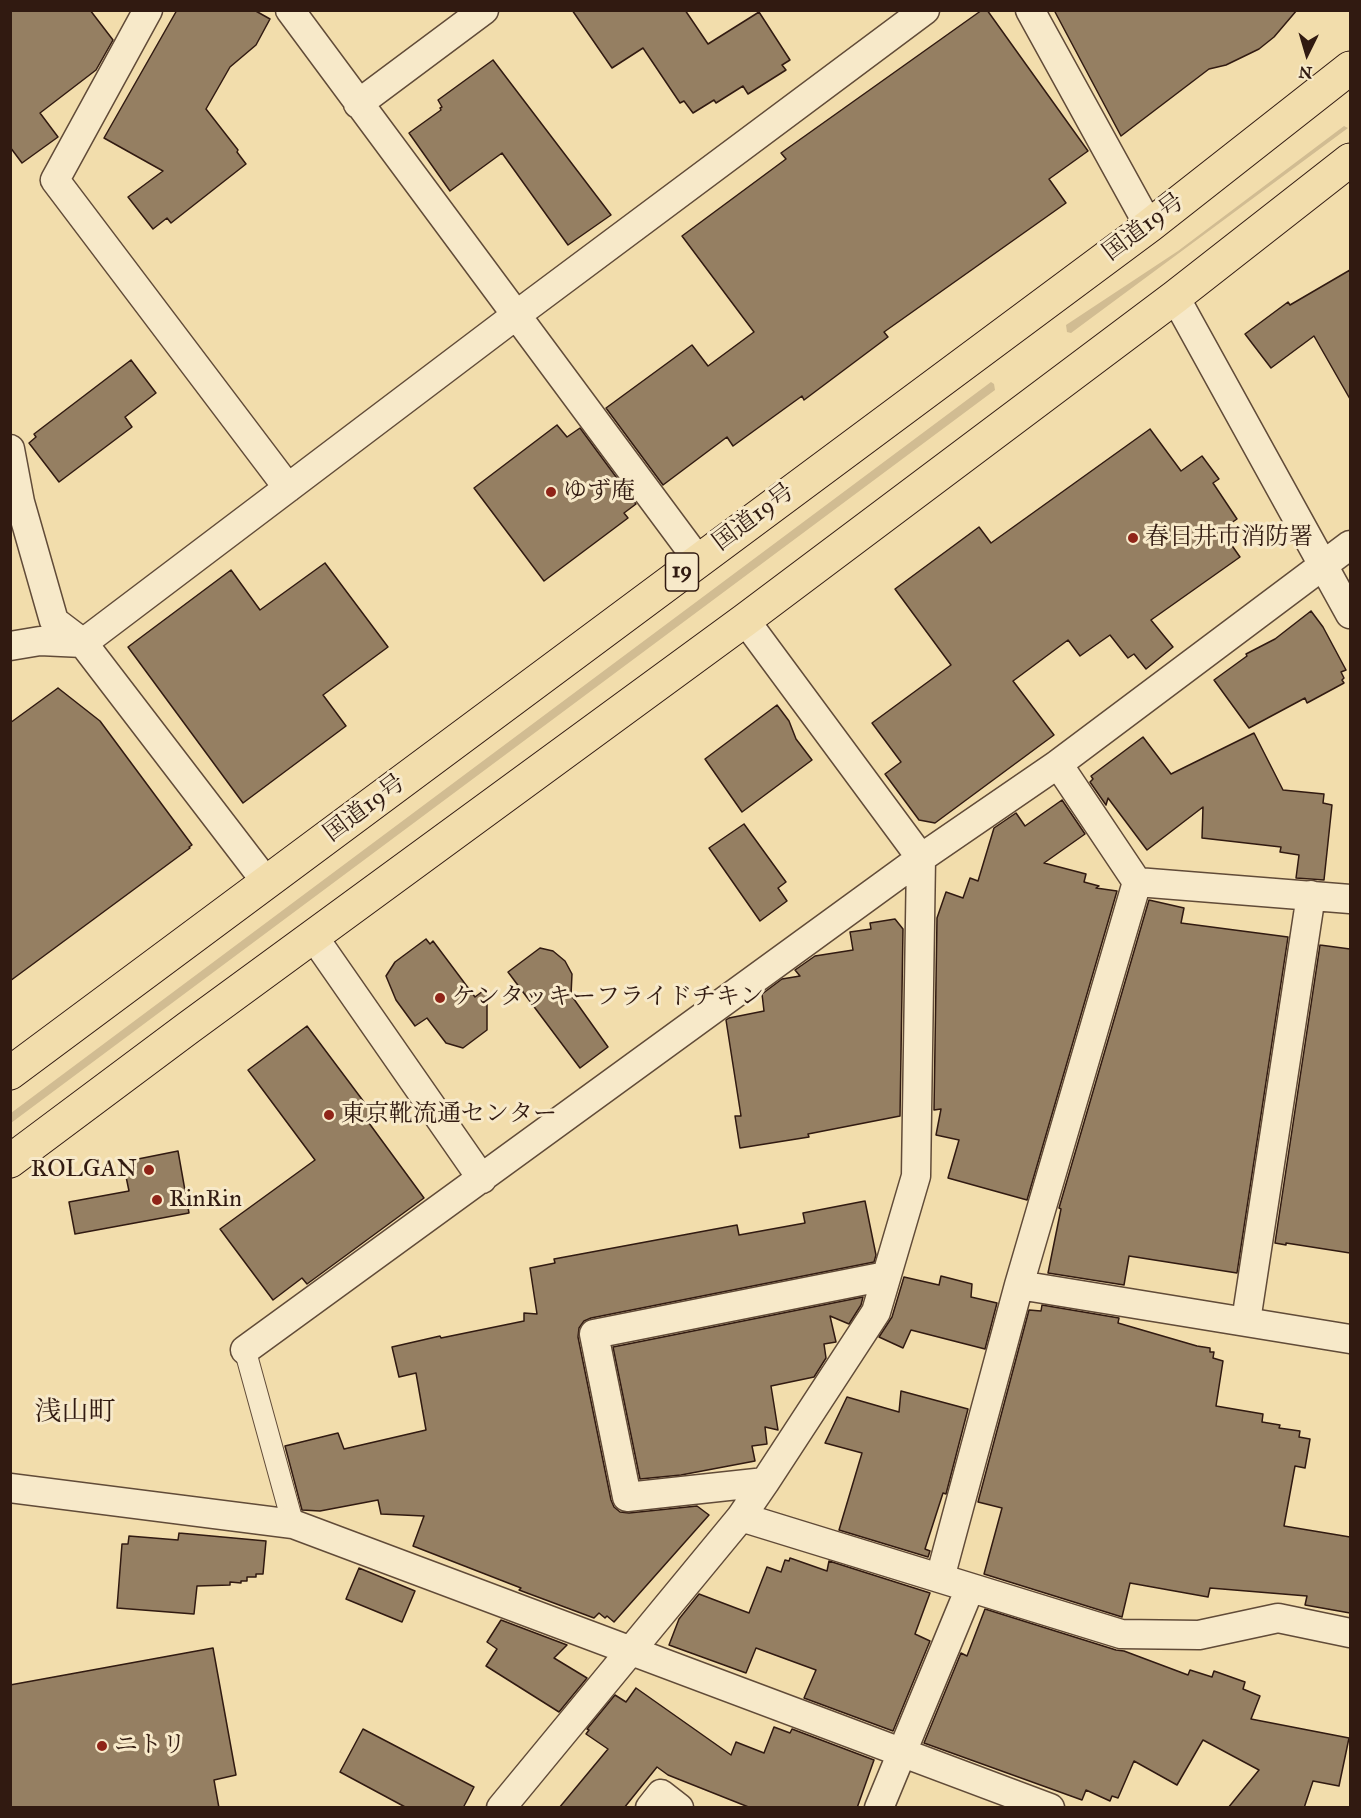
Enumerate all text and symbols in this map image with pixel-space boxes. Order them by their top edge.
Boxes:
north arrow [1277,24,1337,84]
text: N [1298,62,1313,82]
street label: 国道19号 [1098,188,1190,268]
place label: ゆず庵 [563,478,635,506]
street label: 国道19号 [708,478,800,558]
marker: ゆず庵 [544,485,558,499]
place label: 春日井市消防署 [1145,524,1313,552]
marker: 春日井市消防署 [1126,531,1140,545]
road number: 19 [666,553,698,591]
street label: 国道19号 [319,769,411,849]
place label: ケンタッキーフライドチキン [452,984,764,1012]
marker: ケンタッキーフライドチキン [433,991,447,1005]
place label: 東京靴流通センター [341,1101,557,1129]
marker: 東京靴流通センター [322,1108,336,1122]
place label: ROLGAN [31,1156,137,1184]
marker: ROLGAN [142,1163,156,1177]
place label: RinRin [169,1186,242,1214]
marker: RinRin [150,1193,164,1207]
district label: 浅山町 [35,1397,115,1429]
place label: ニトリ [114,1732,186,1760]
marker: ニトリ [95,1739,109,1753]

